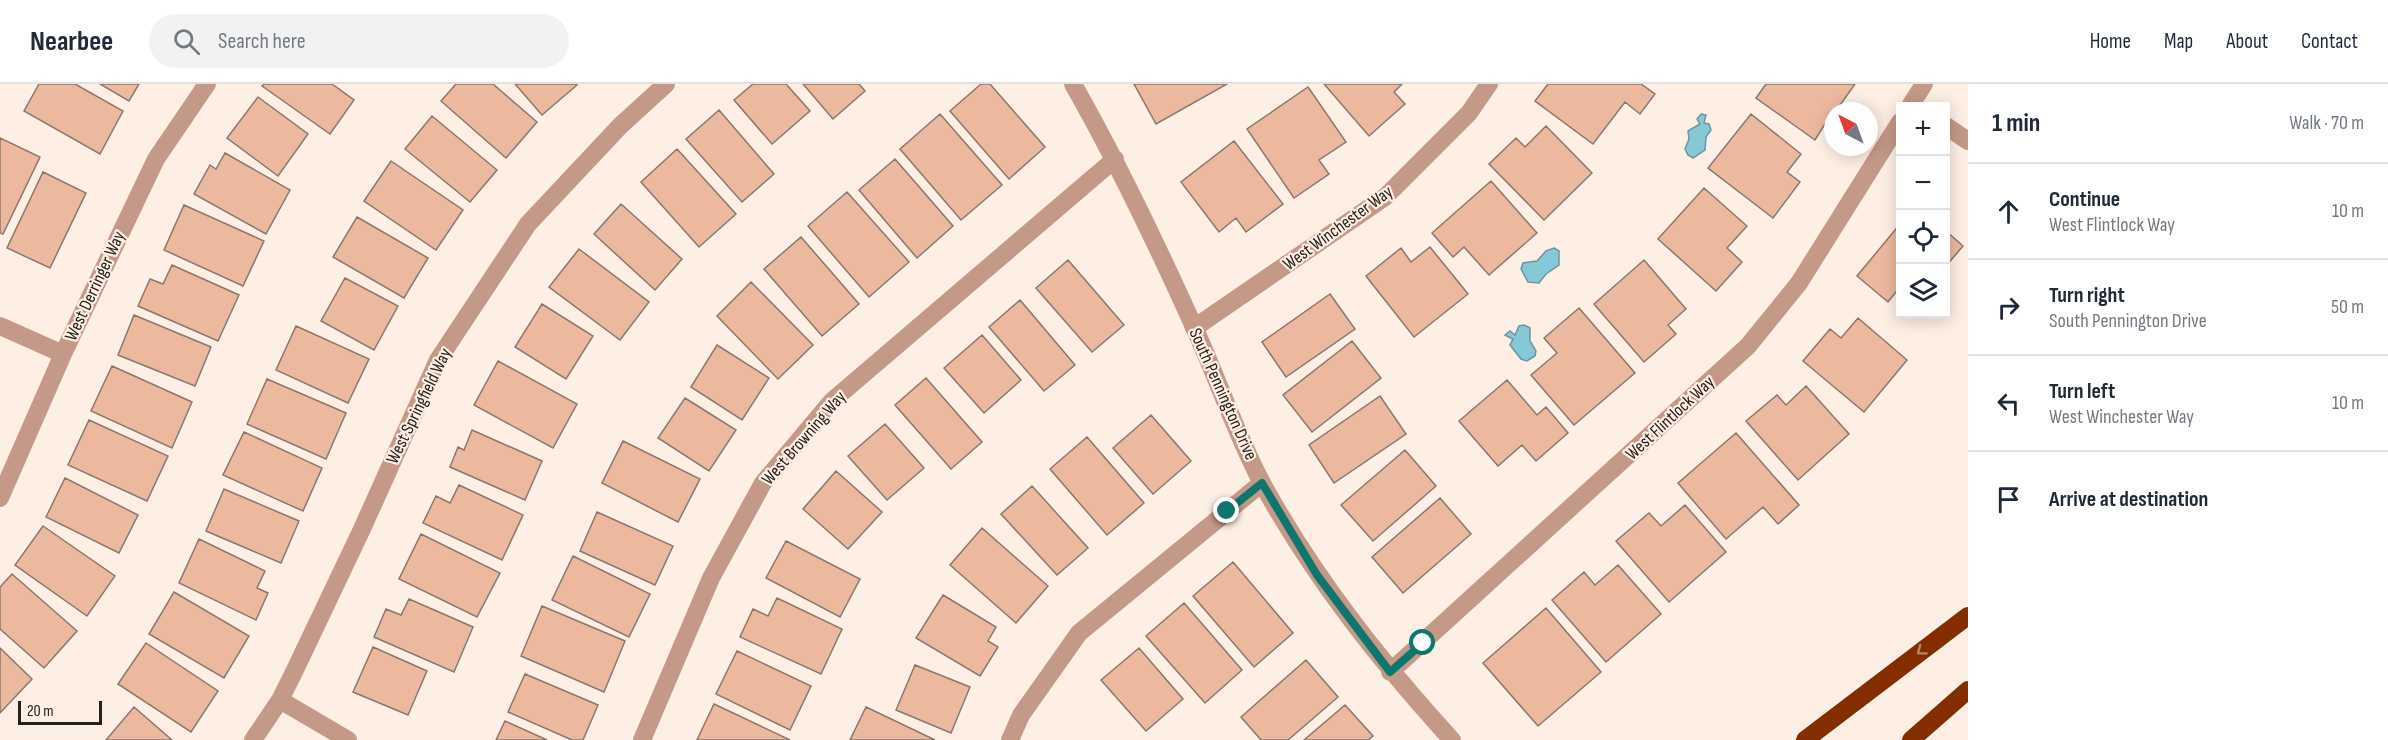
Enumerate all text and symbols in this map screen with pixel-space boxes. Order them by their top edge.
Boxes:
search box [149,14,569,68]
text: Nearbee [30,25,113,58]
icon: search [170,25,203,58]
text: Search here [218,28,306,55]
text: Home [2090,29,2131,54]
text: Map [2164,29,2193,54]
text: About [2226,29,2268,54]
text: Contact [2301,29,2358,54]
north arrow [1824,102,1878,156]
map controls [1896,102,1950,318]
button: + [1896,102,1950,156]
text: 1 min [1992,108,2040,139]
text: Walk · 70 m [2289,111,2364,135]
button: − [1896,156,1950,210]
street label: West Winchester Way [1279,181,1397,275]
text: Continue [2049,186,2120,213]
icon: ahead [1992,195,2025,228]
text: 10 m [2332,199,2364,223]
button: locate [1896,210,1950,264]
text: West Flintlock Way [2049,213,2175,237]
street label: West Derringer Way [60,228,130,344]
button: layers [1896,264,1950,318]
text: Turn right [2049,282,2125,309]
icon: right [1992,291,2025,324]
text: 50 m [2331,295,2364,319]
text: South Pennington Drive [2049,309,2207,333]
street label: South Pennington Drive [1185,325,1261,463]
street label: West Springfield Way [382,345,456,467]
street label: West Flintlock Way [1621,372,1719,464]
text: Turn left [2049,378,2115,405]
street label: West Browning Way [757,387,851,489]
icon: left [1992,387,2025,420]
text: 10 m [2332,391,2364,415]
text: West Winchester Way [2049,405,2194,429]
icon: arrive [1992,483,2025,516]
text: Arrive at destination [2049,486,2208,513]
route end [1213,497,1239,523]
route start [1409,629,1435,655]
one-way arrow [1917,644,1928,655]
scale bar [18,698,102,726]
text: 20 m [27,702,54,721]

